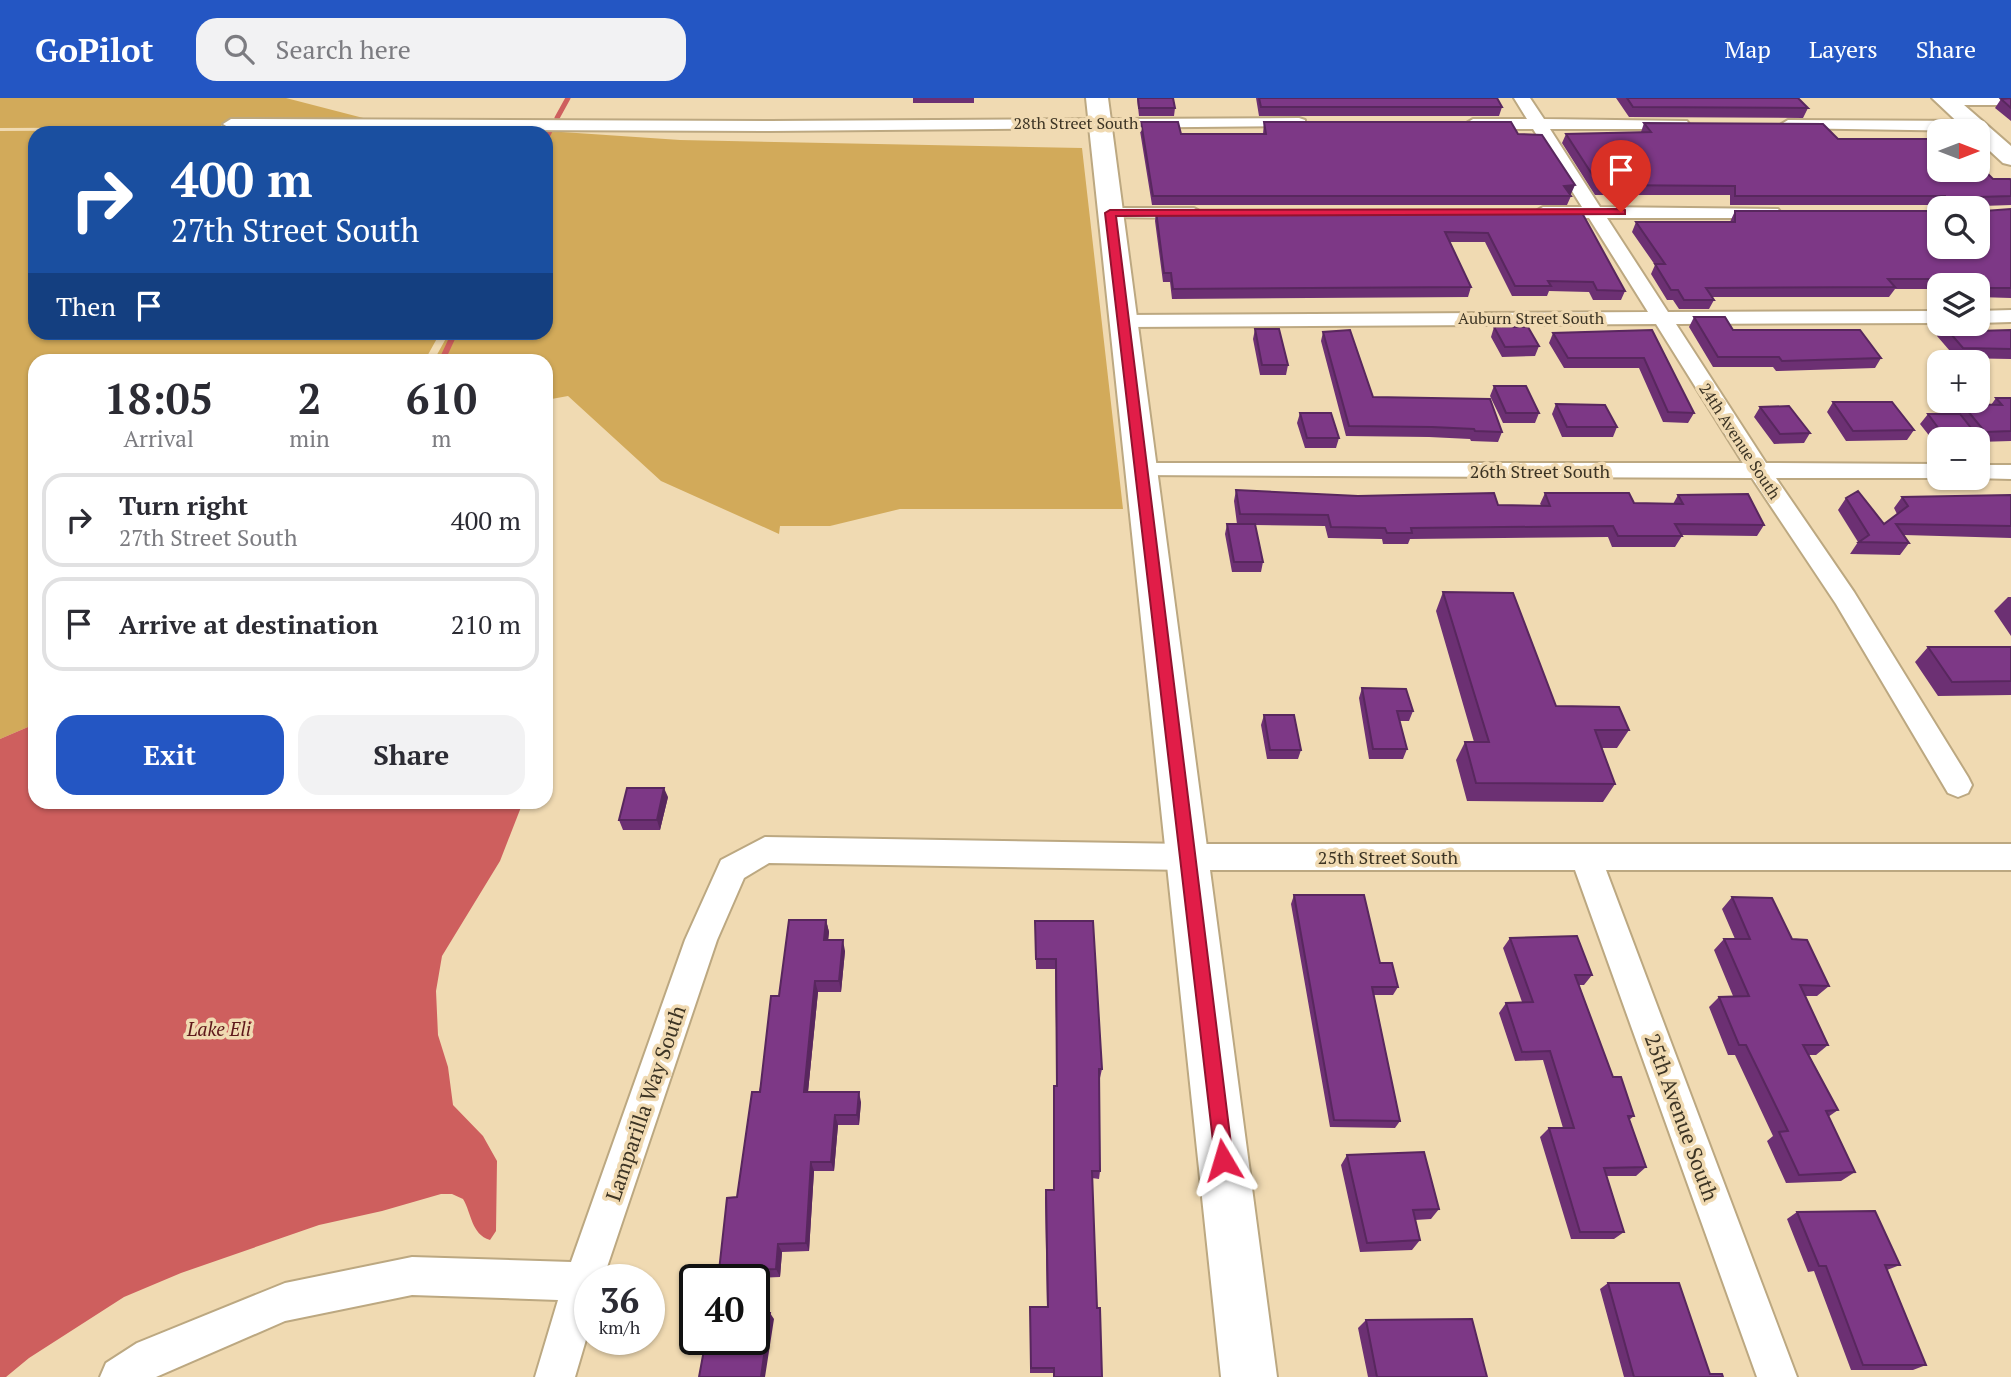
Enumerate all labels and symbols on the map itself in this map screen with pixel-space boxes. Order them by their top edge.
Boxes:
street label: 28th Street South [1014,112,1139,134]
north arrow [1927,119,1990,182]
pin [1591,140,1651,212]
street label: Auburn Street South [1458,307,1605,329]
street label: 24th Avenue South [1694,379,1786,504]
street label: 26th Street South [1470,459,1611,483]
street label: 25th Street South [1318,845,1459,869]
street label: Lamparilla Way South [598,1001,692,1205]
water label: Lake Eli [186,1016,252,1041]
street label: 25th Avenue South [1639,1029,1725,1205]
position arrow [1186,1123,1260,1197]
speed limit sign: 40 [679,1264,770,1355]

